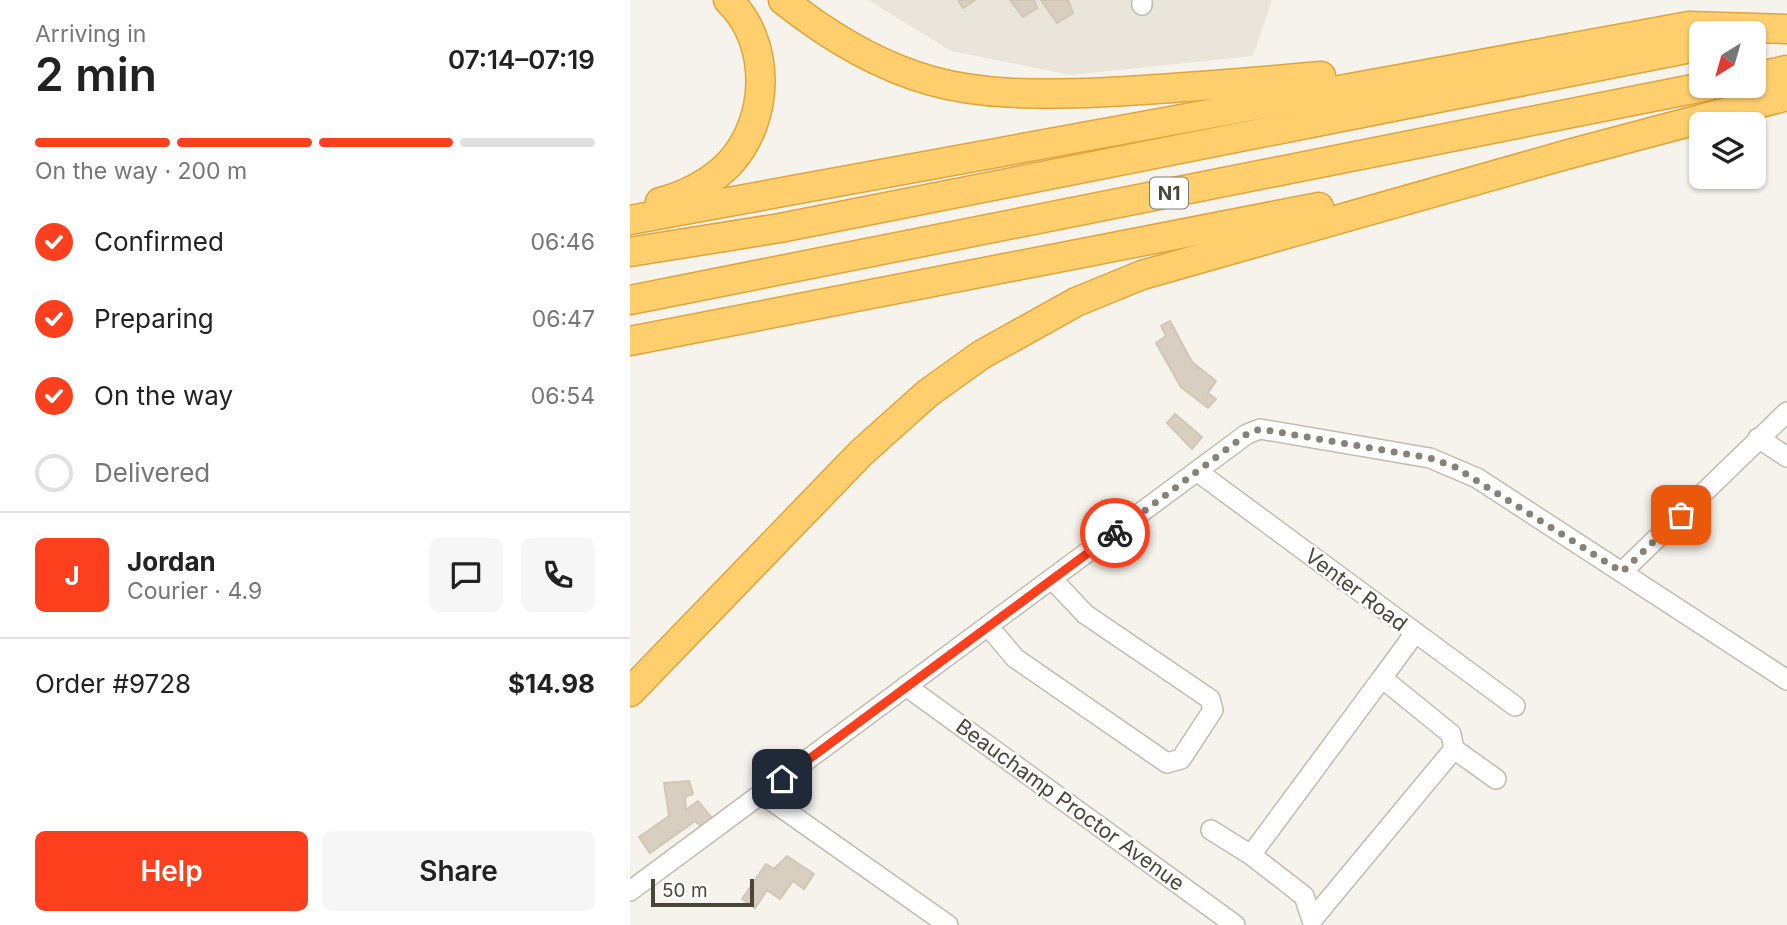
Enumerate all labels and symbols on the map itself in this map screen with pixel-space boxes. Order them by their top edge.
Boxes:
north arrow [1689,21,1766,98]
road number: N1 [1150,178,1188,209]
pin [1651,485,1711,545]
courier [1080,498,1150,568]
street label: Venter Road [1300,543,1412,636]
street label: Beauchamp Proctor Avenue [951,713,1189,896]
pin [752,749,812,809]
scale bar [651,876,754,908]

